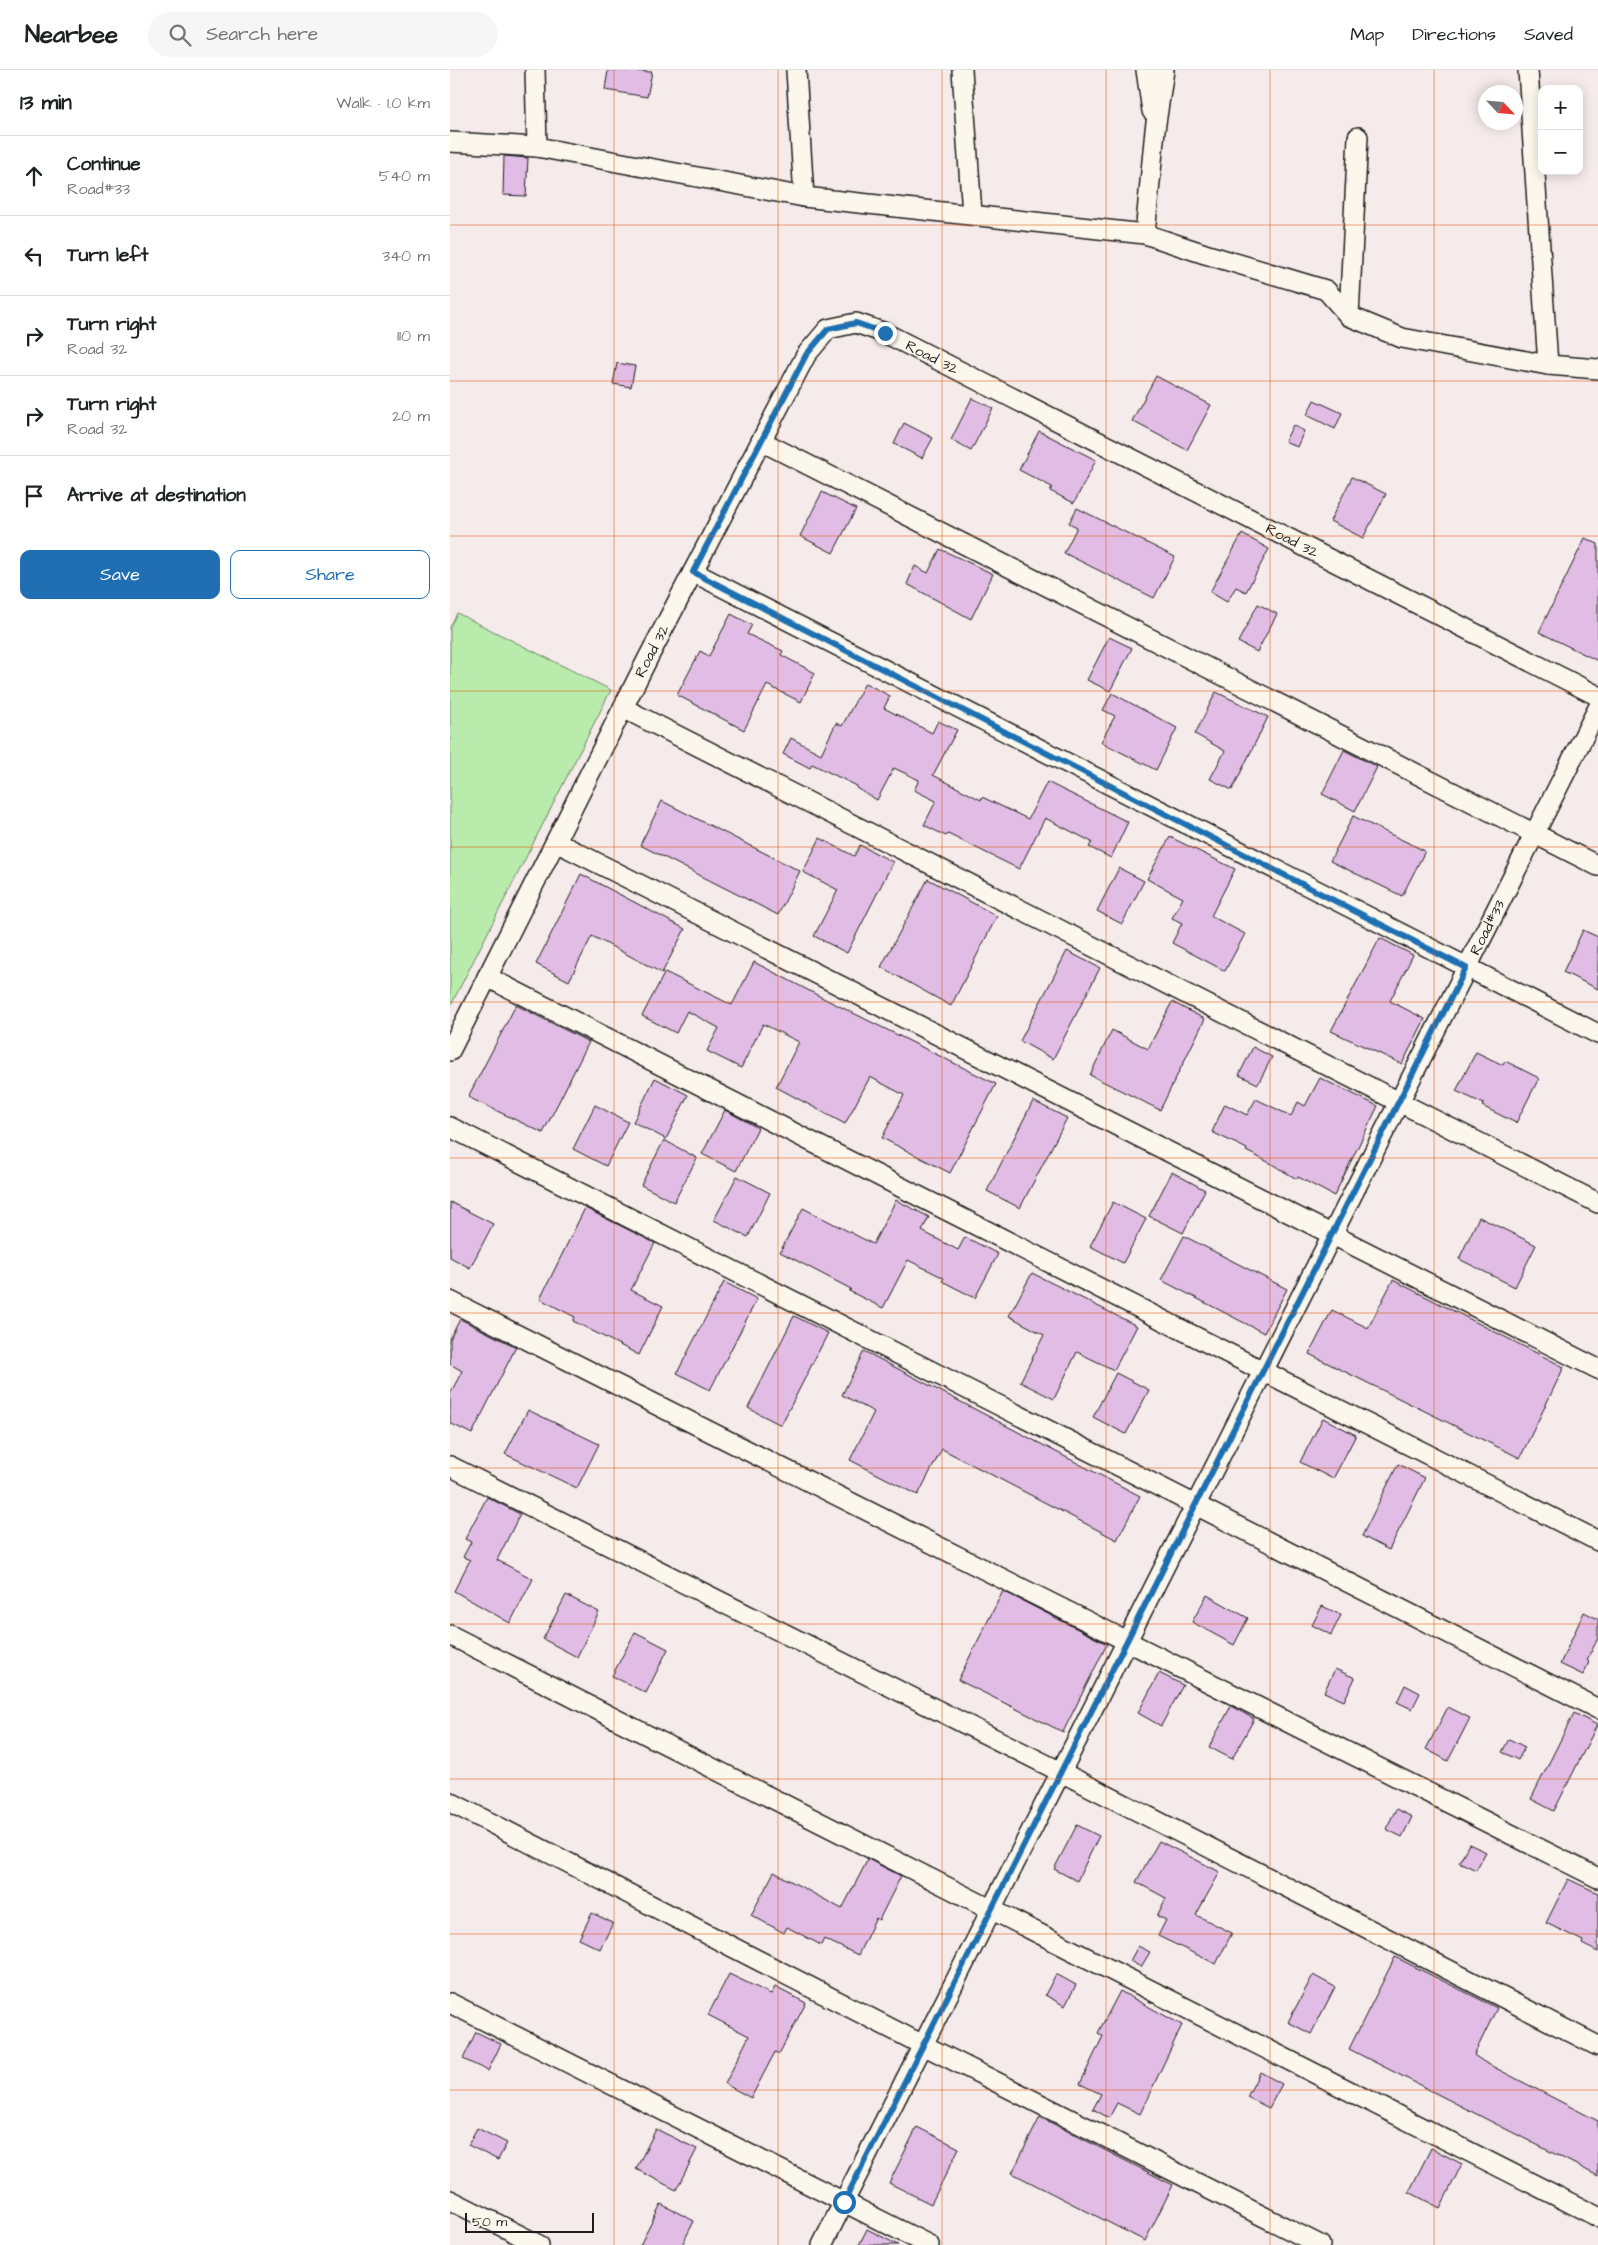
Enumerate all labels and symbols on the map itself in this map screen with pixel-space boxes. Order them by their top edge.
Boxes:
north arrow [1478,85,1523,130]
route end [874,322,897,345]
street label: Road 32 [902,335,962,380]
street label: Road 32 [1262,518,1322,563]
street label: Road 32 [630,621,675,681]
street label: Road#33 [1465,896,1511,959]
route start [833,2191,856,2214]
scale bar [465,2210,594,2233]

